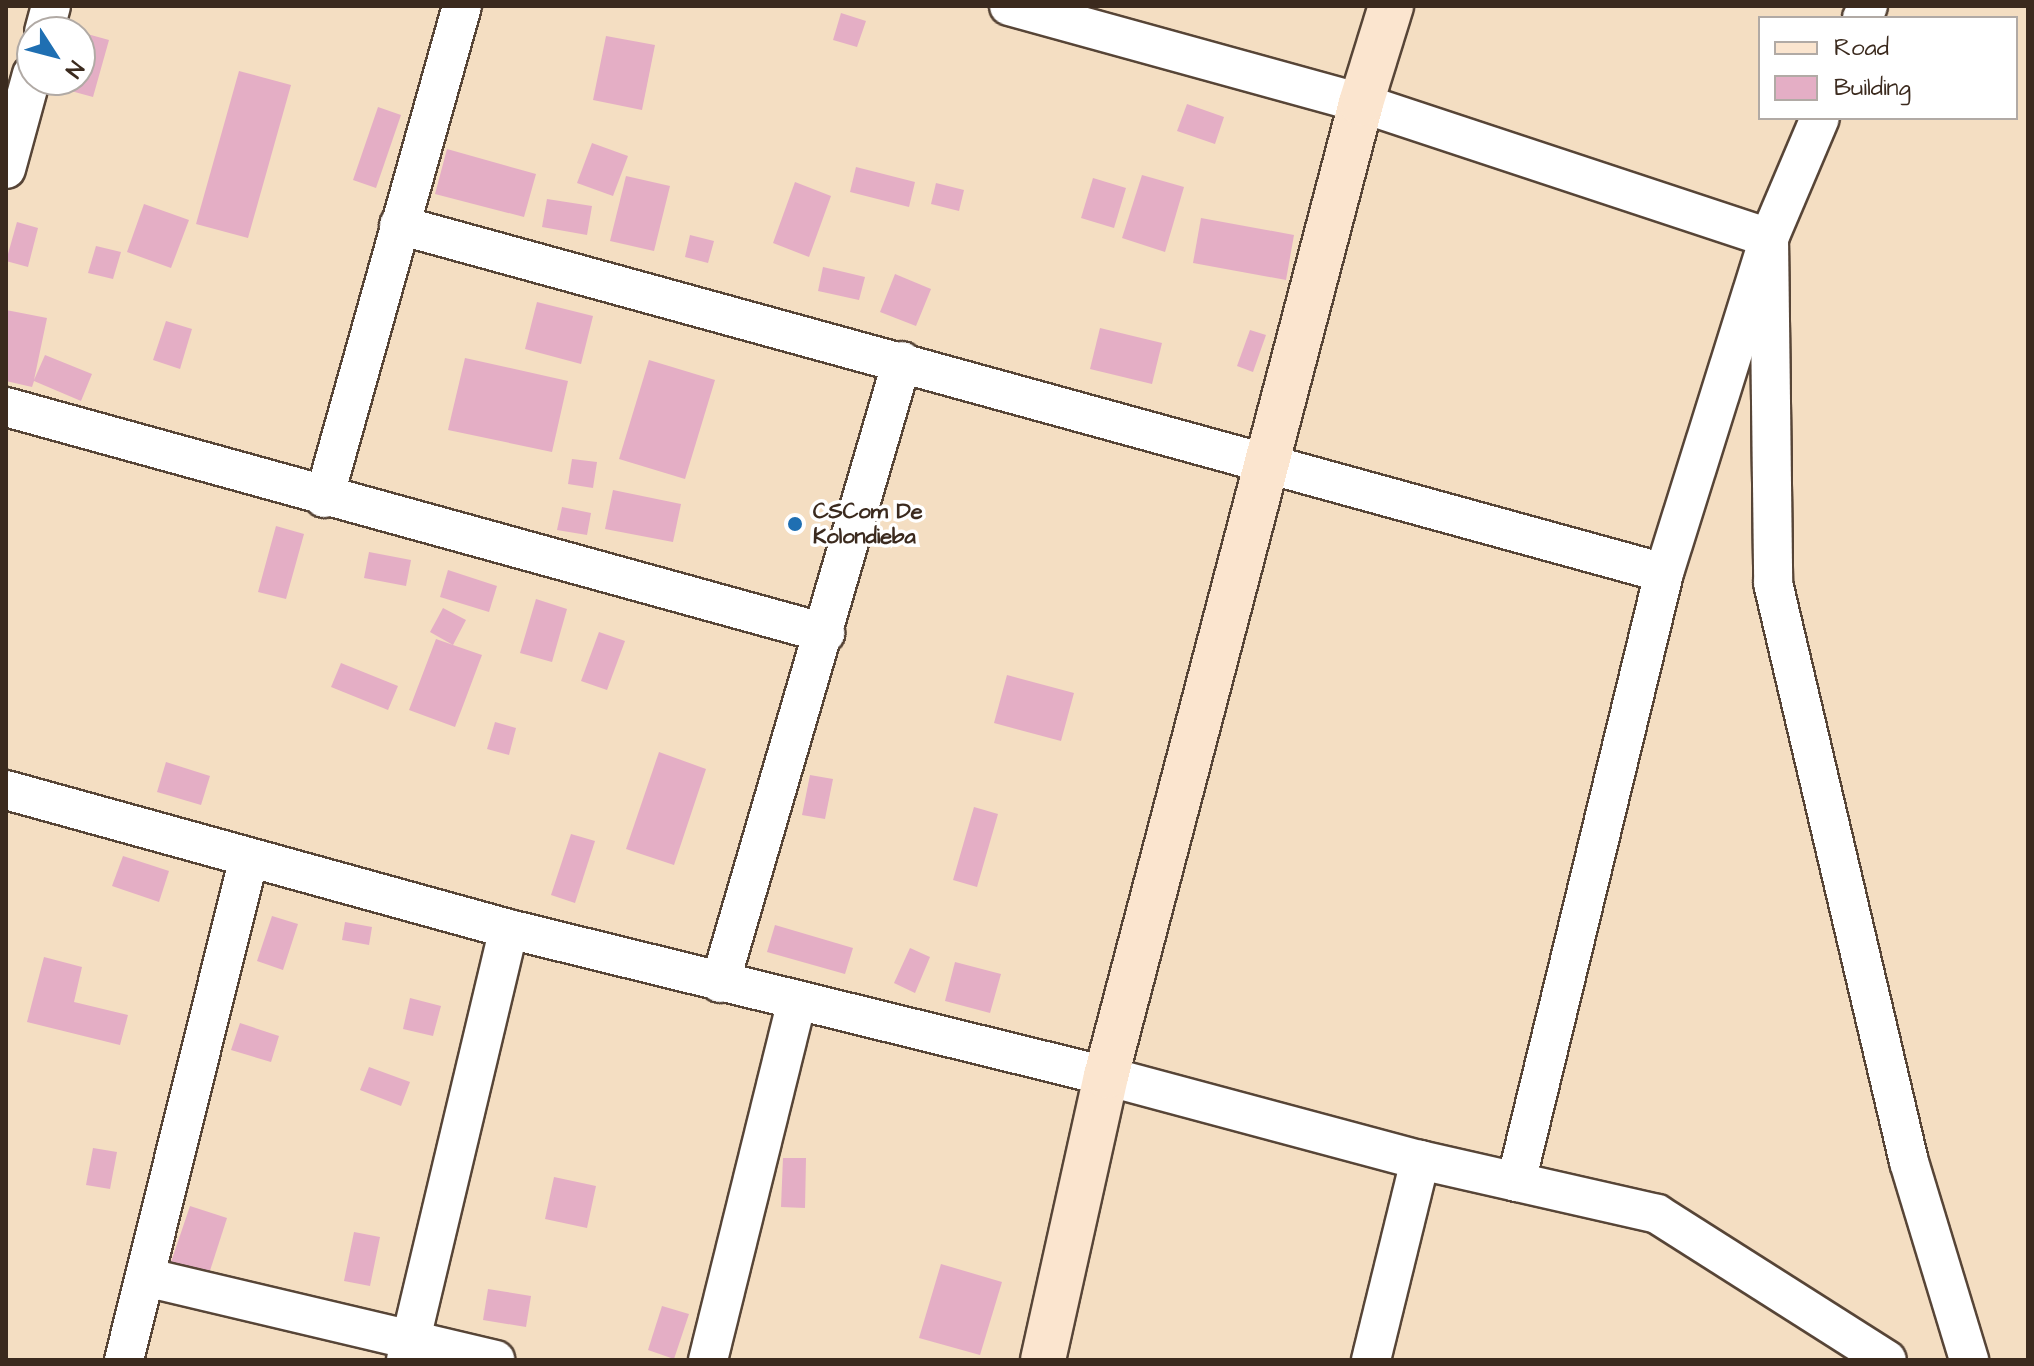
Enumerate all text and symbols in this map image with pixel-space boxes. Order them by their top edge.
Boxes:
north arrow [16,16,96,96]
legend [1758,16,2018,120]
text: Road [1834,31,1889,65]
text: N [58,55,91,84]
text: Building [1834,71,1911,105]
place label: CSCom De Kolondieba [813,498,923,550]
marker: CSCom De Kolondieba [784,513,806,535]

